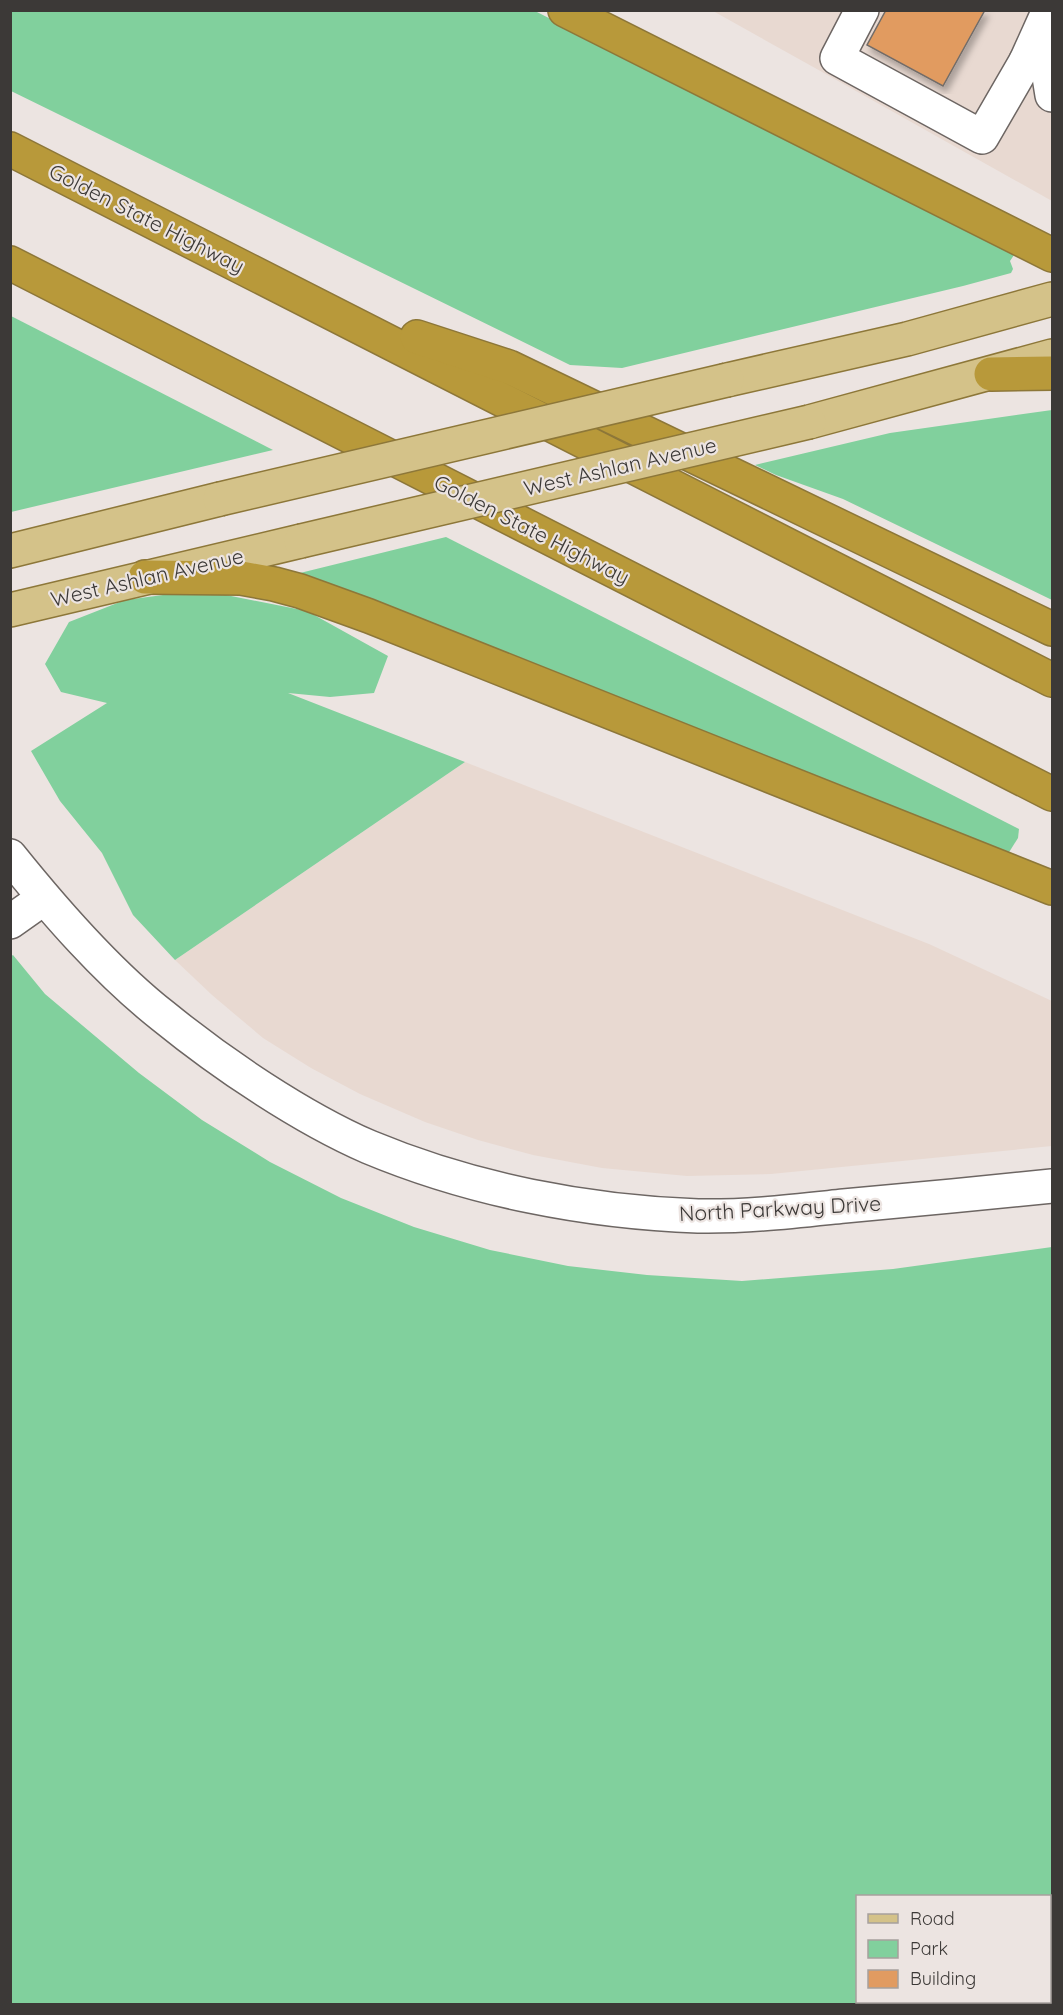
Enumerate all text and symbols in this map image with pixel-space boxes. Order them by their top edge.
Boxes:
street label: Golden State Highway [45,157,249,279]
street label: West Ashlan Avenue [521,431,719,501]
street label: Golden State Highway [430,468,634,590]
street label: West Ashlan Avenue [48,542,246,612]
street label: North Parkway Drive [678,1190,882,1226]
legend [856,1895,1051,2003]
text: Road [910,1907,955,1930]
text: Park [910,1937,948,1960]
text: Building [910,1967,976,1990]

